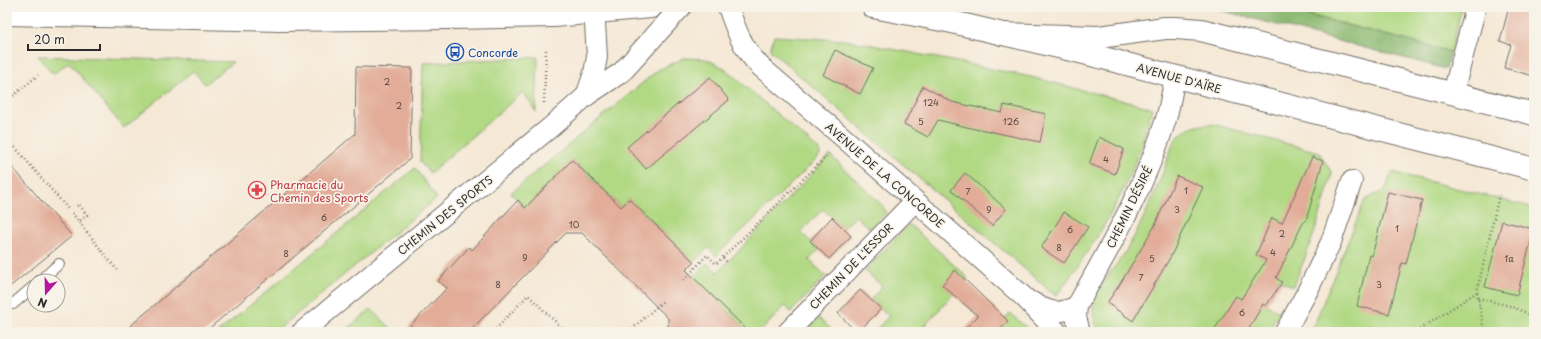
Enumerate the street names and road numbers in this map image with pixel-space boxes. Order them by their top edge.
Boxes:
street label: AVENUE D'AÏRE [1135,59,1223,98]
street label: AVENUE DE LA CONCORDE [822,118,948,232]
street label: CHEMIN DÉSIRÉ [1102,163,1156,251]
street label: CHEMIN DES SPORTS [394,171,497,259]
street label: CHEMIN DE L'ESSOR [805,219,897,313]

